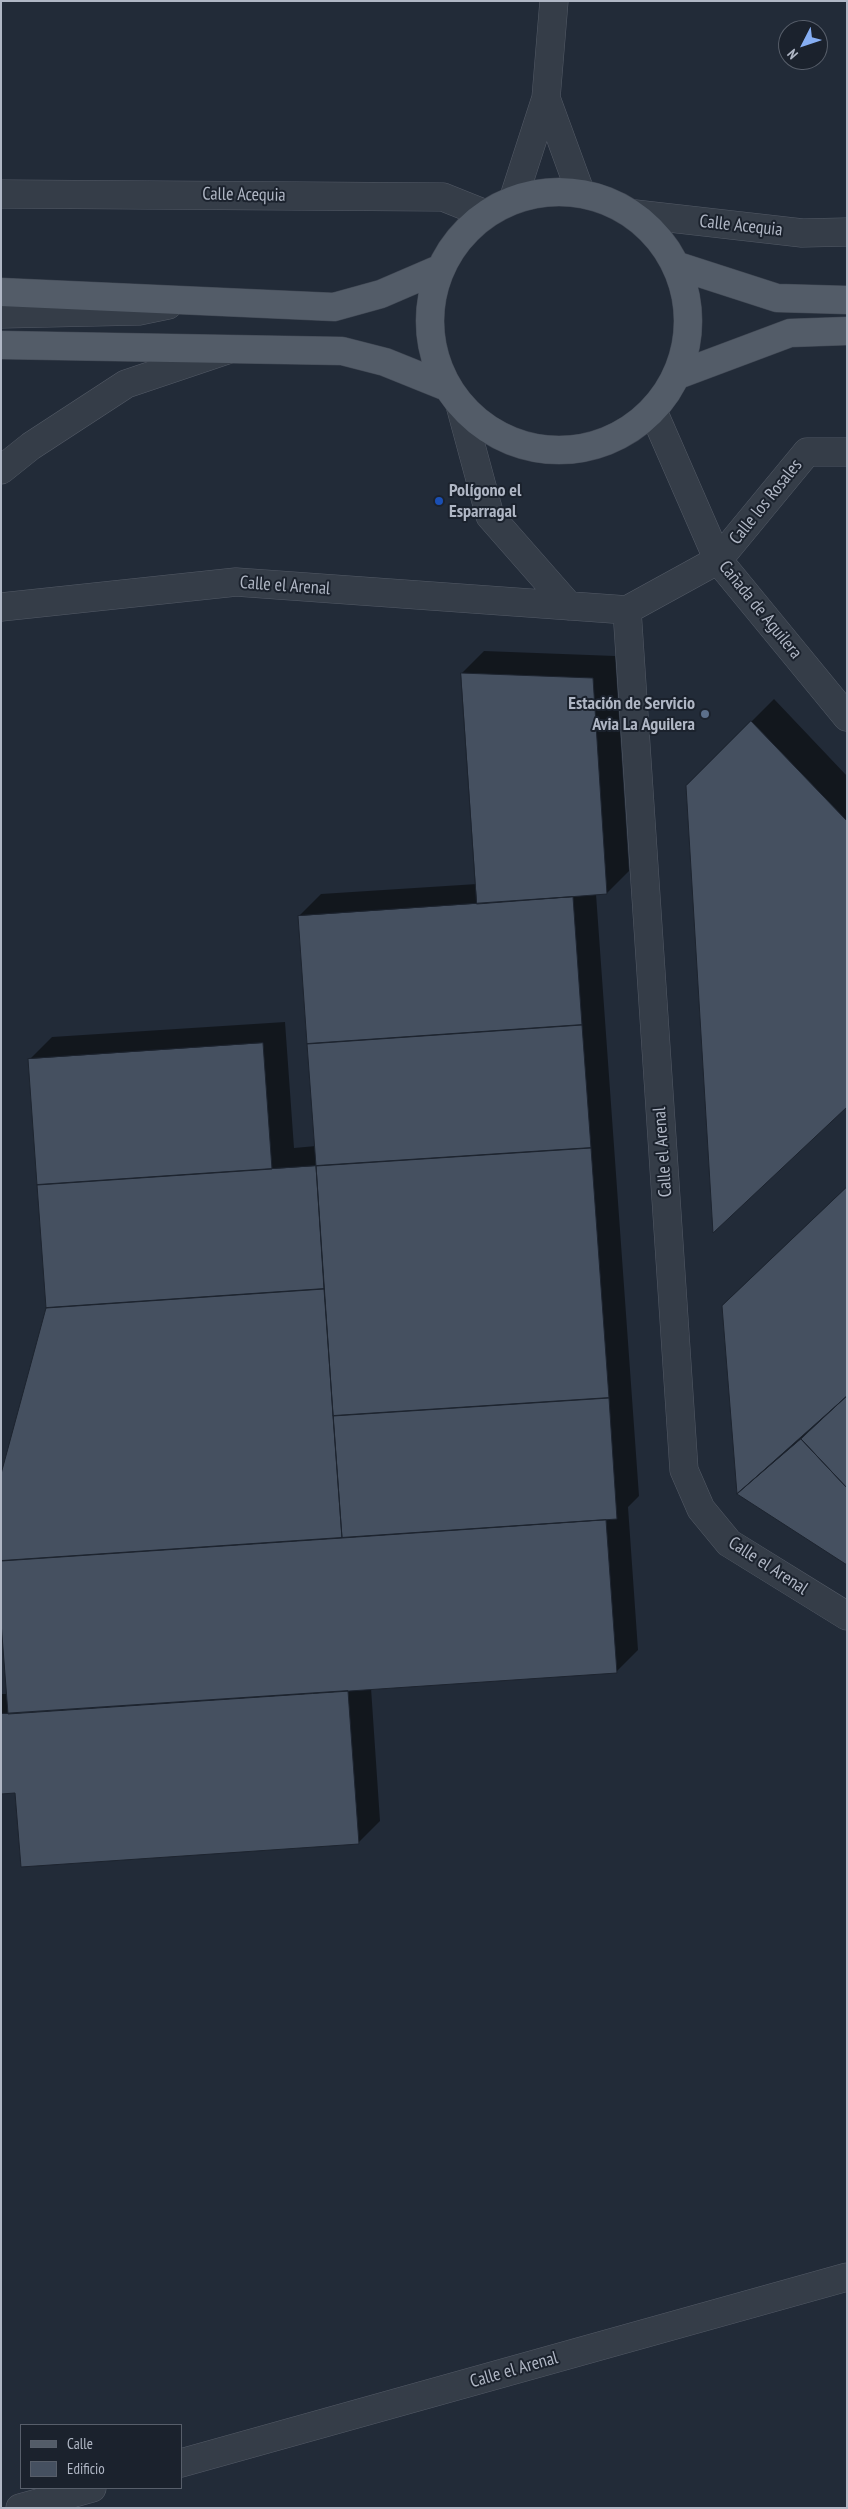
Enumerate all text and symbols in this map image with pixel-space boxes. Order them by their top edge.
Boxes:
north arrow [778,20,828,70]
text: N [783,45,802,63]
street label: Calle Acequia [202,183,286,207]
street label: Calle Acequia [698,211,784,241]
street label: Calle los Rosales [725,455,807,549]
place label: Polígono el Esparragal [449,480,521,522]
marker: Polígono el Esparragal [433,495,445,507]
street label: Cañada de Aguilera [714,557,806,663]
street label: Calle el Arenal [239,572,331,600]
place label: Estación de Servicio Avia La Aguilera [568,693,695,736]
marker: Estación de Servicio Avia La Aguilera [699,708,711,720]
street label: Calle el Arenal [649,1106,677,1198]
street label: Calle el Arenal [724,1532,812,1600]
street label: Calle el Arenal [468,2347,560,2393]
legend [20,2424,182,2489]
text: Calle [67,2434,93,2453]
text: Edificio [67,2459,105,2478]

